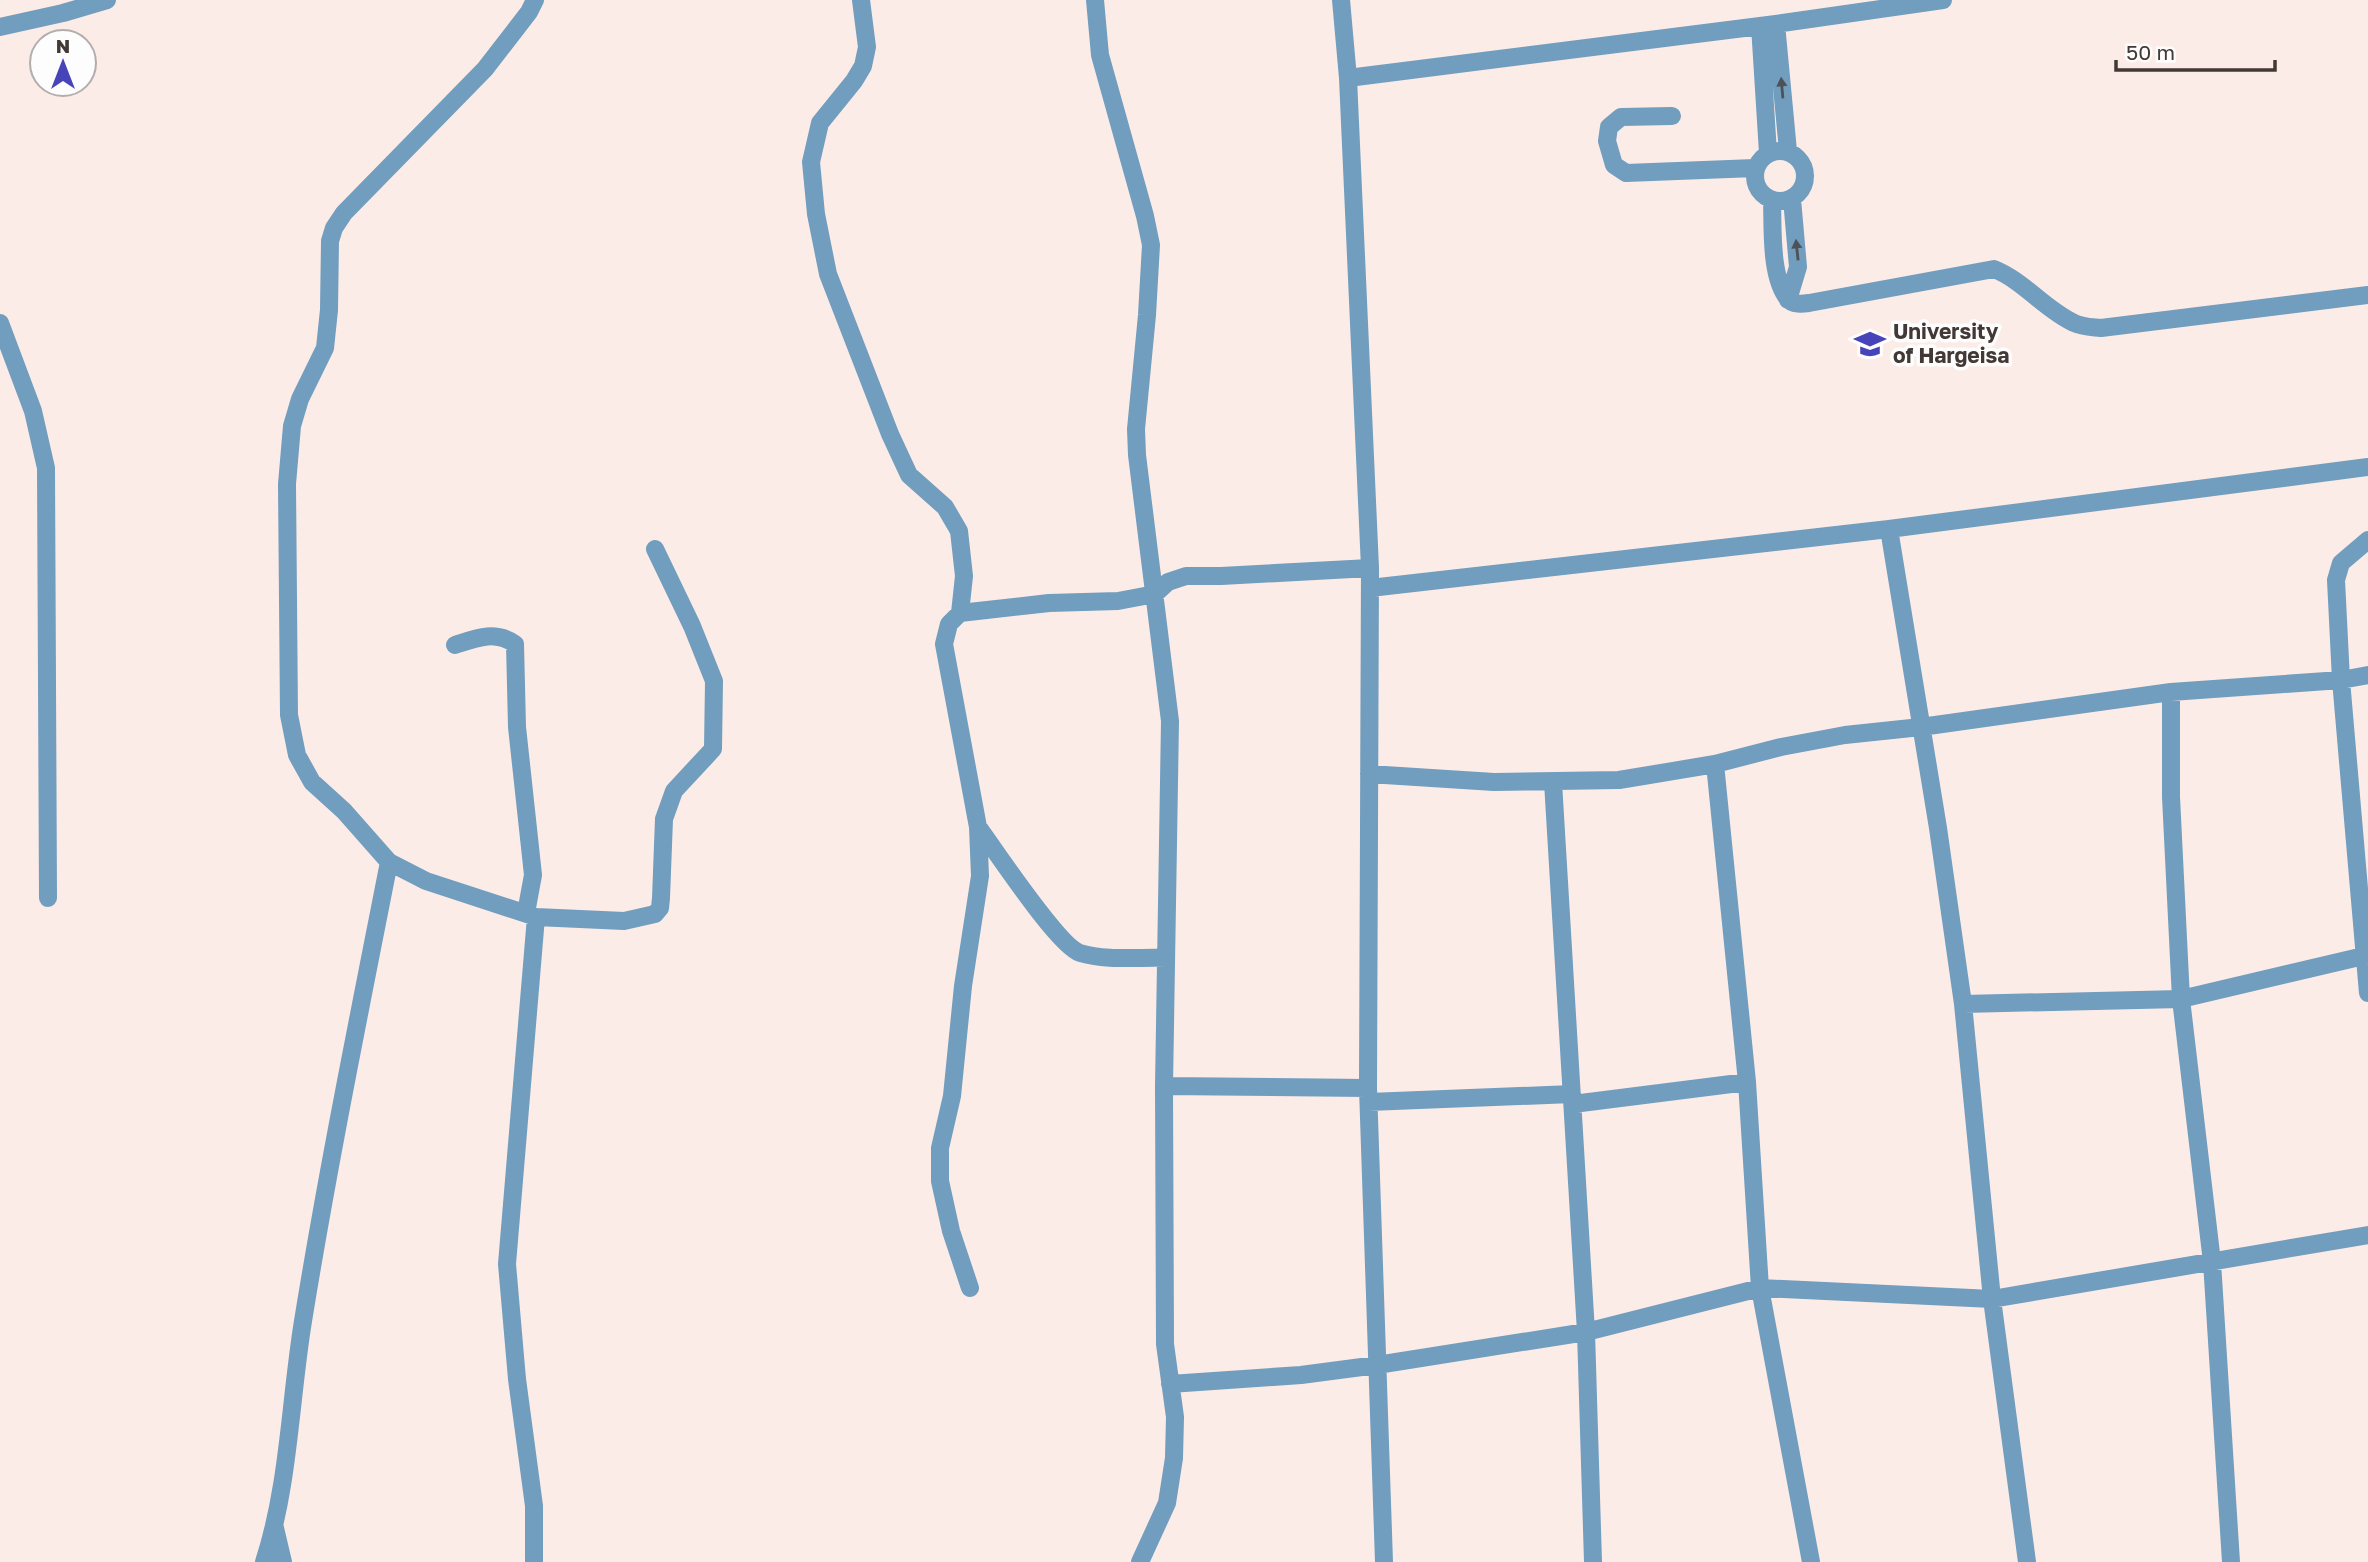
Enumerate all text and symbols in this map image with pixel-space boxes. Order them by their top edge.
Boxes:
north arrow [28,28,98,98]
scale bar [2116,28,2275,72]
text: N [56,34,70,57]
text: 50 m [2126,39,2175,65]
one-way arrow [1776,77,1787,99]
one-way arrow [1791,239,1802,261]
place label: University of Hargeisa [1893,318,2009,368]
school or university icon: University of Hargeisa [1853,327,1887,361]

